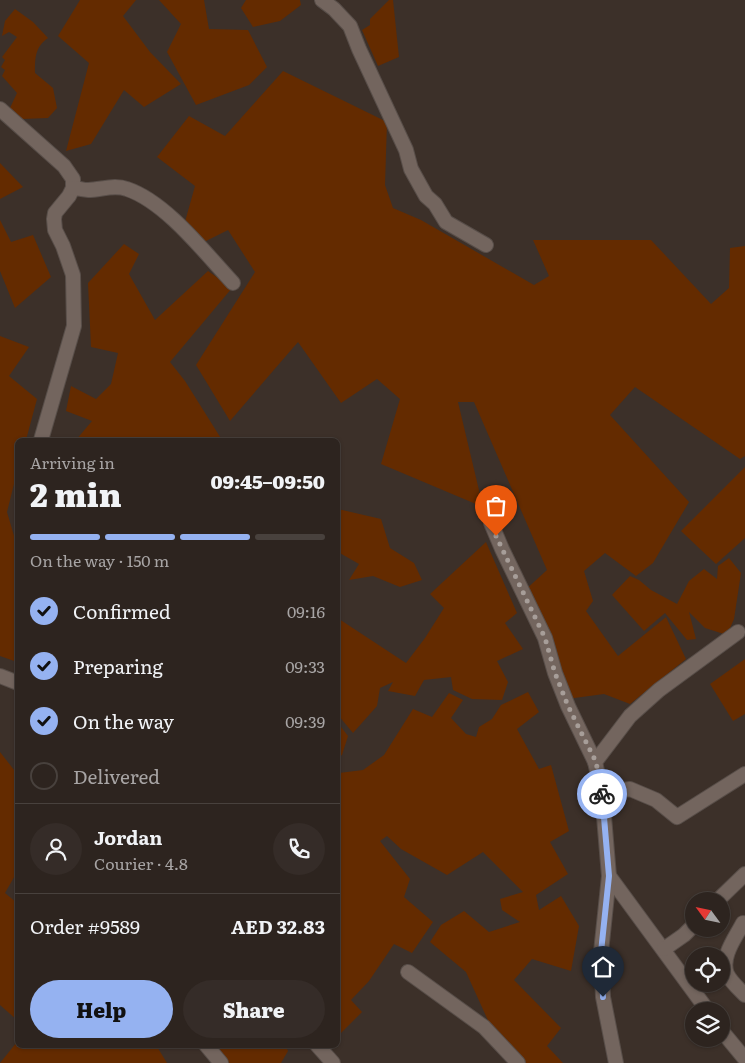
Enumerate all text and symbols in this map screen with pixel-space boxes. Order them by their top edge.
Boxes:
text: Arriving in [30,450,115,474]
text: 09:45–09:50 [210,467,325,495]
text: 2 min [30,469,122,517]
pin [475,485,517,536]
icon: bag [482,492,510,520]
text: On the way · 150 m [30,548,169,572]
icon: check [30,597,58,625]
text: Confirmed [73,597,171,625]
text: 09:16 [287,599,325,623]
icon: check [30,652,58,680]
text: Preparing [73,652,163,680]
text: 09:33 [285,654,325,678]
icon: check [30,707,58,735]
text: On the way [73,707,174,735]
text: 09:39 [285,709,325,733]
text: Delivered [73,762,160,790]
courier [577,769,627,819]
icon: bike [588,780,616,808]
button: person [30,823,82,875]
text: Jordan [94,823,163,851]
button: phone [273,823,325,875]
text: Courier · 4.8 [94,851,188,875]
north arrow [685,892,730,938]
map controls [685,892,730,1047]
text: Order #9589 [30,912,140,940]
text: AED 32.83 [231,912,325,940]
pin [582,946,624,997]
button: locate [685,947,730,992]
icon: home [589,953,617,981]
button: Help [30,980,173,1038]
button: Share [183,980,325,1038]
button: layers [685,1002,730,1047]

